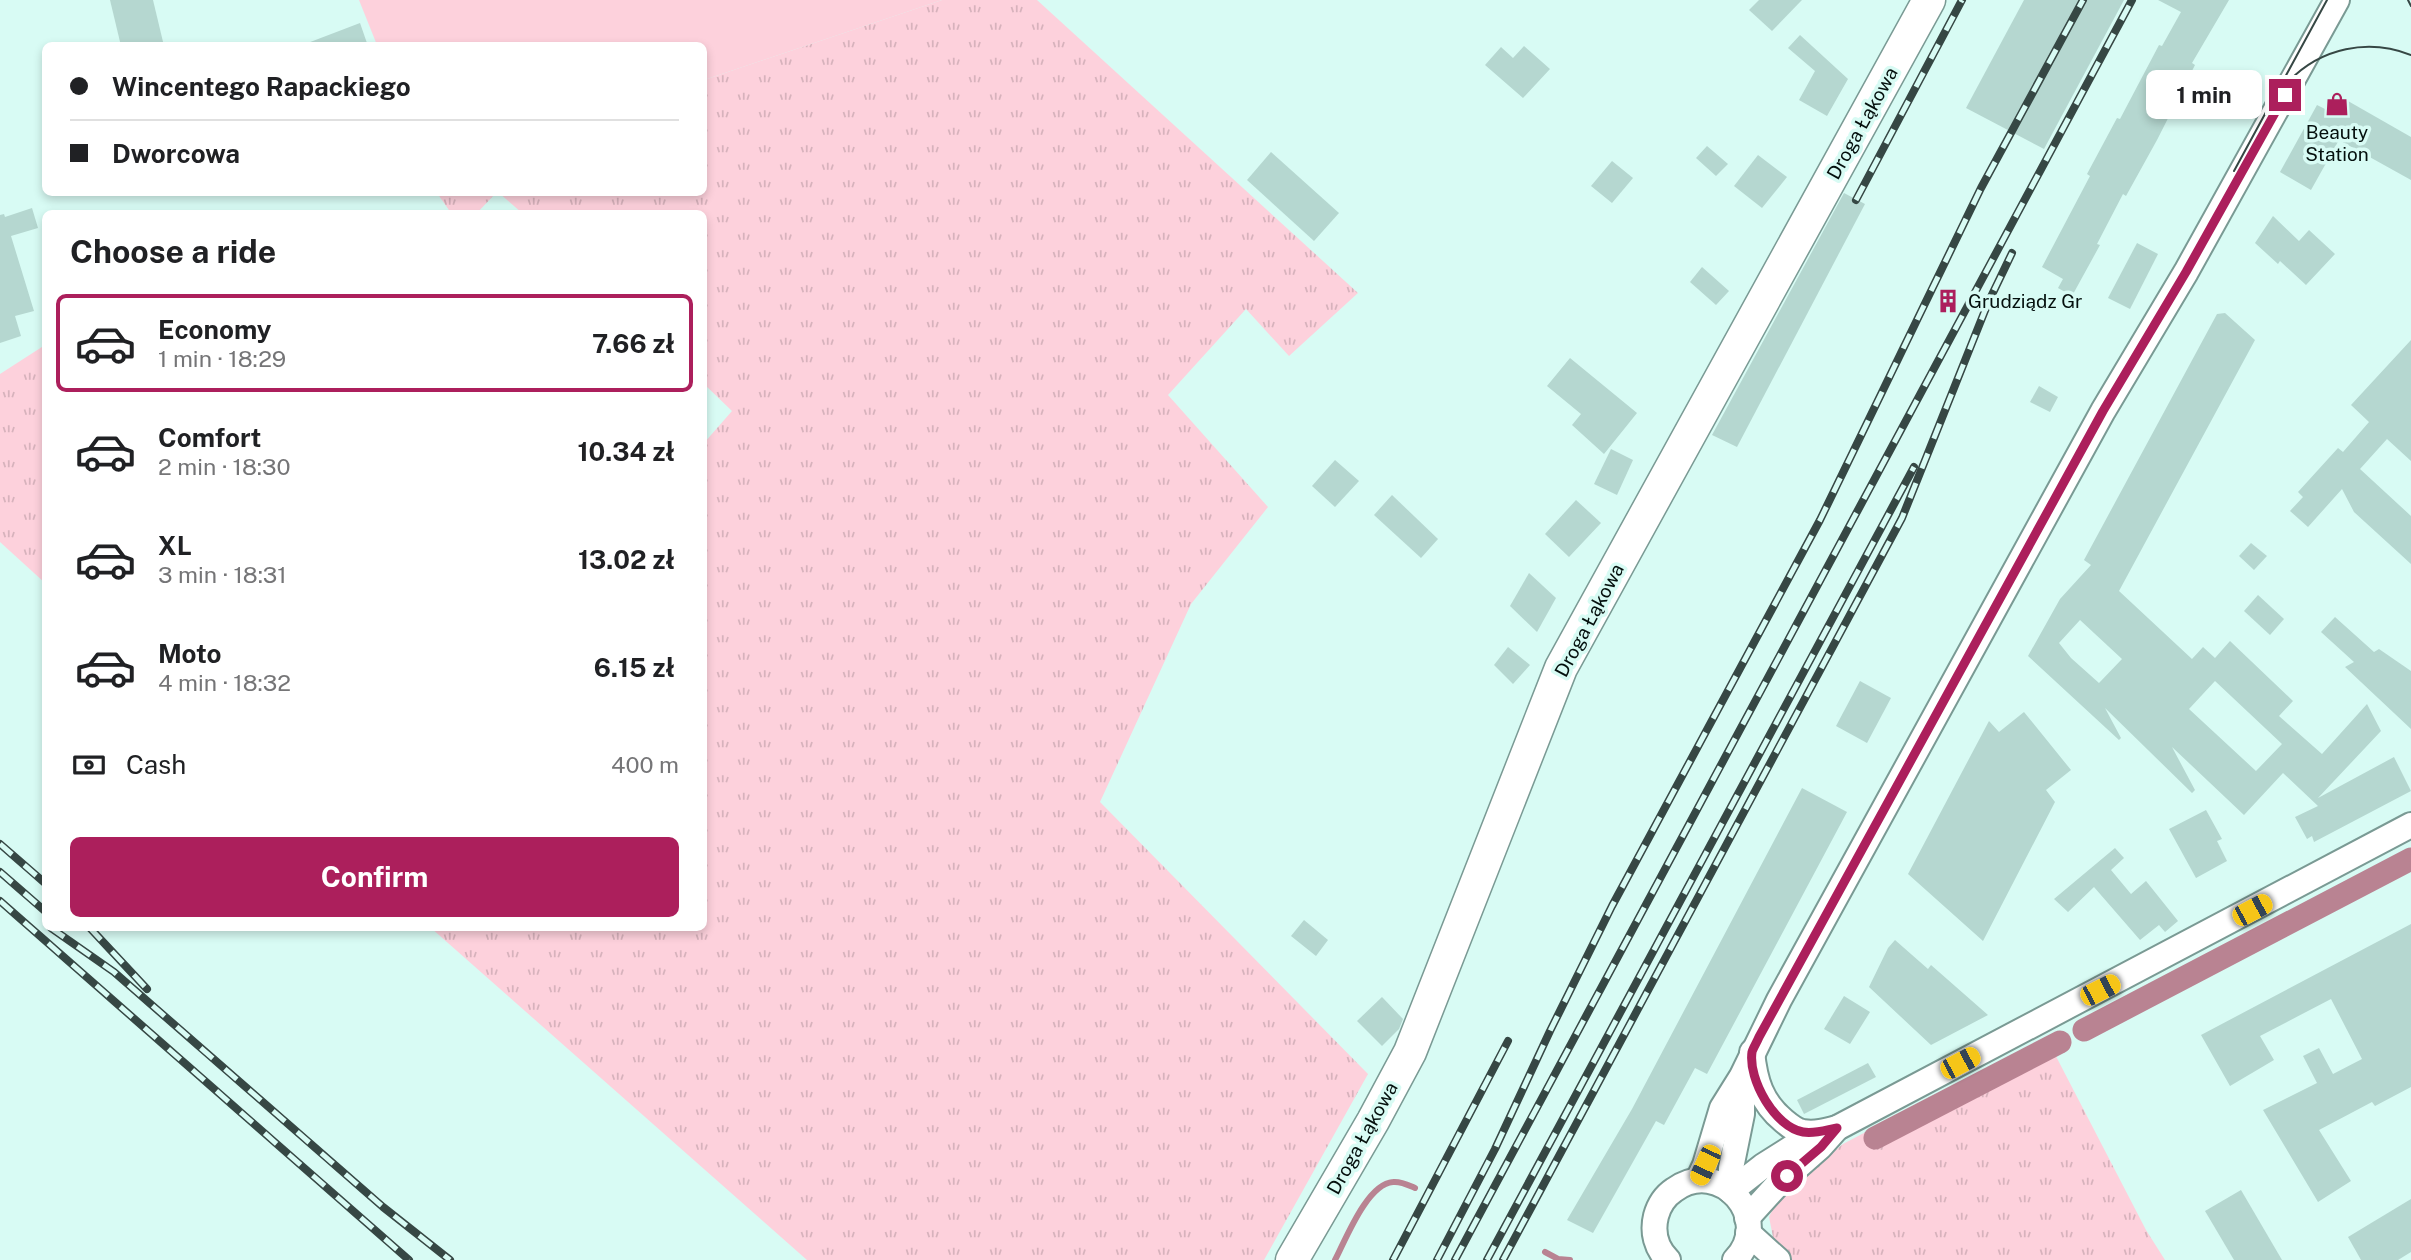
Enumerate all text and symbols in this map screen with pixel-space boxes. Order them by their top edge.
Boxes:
street label: Droga Łąkowa [1822,63,1902,183]
callout: 1 min [2145,70,2260,119]
text: Wincentego Rapackiego [112,71,411,102]
route end [2269,79,2301,111]
text: 1 min [2176,81,2232,108]
shop icon: Beauty Station [2323,90,2351,118]
place label: Beauty Station [2305,121,2369,165]
text: Dworcowa [112,138,240,169]
text: Choose a ride [70,233,276,270]
building icon: Grudziądz Gr [1934,287,1962,315]
place label: Grudziądz Gr [1968,290,2083,312]
icon: car [74,312,137,375]
text: Economy [158,314,271,345]
text: 7.66 zł [592,328,675,359]
text: 1 min · 18:29 [158,345,286,372]
icon: car [74,420,137,483]
text: Comfort [158,422,261,453]
text: 10.34 zł [577,436,675,467]
text: 2 min · 18:30 [158,453,290,480]
icon: car [74,528,137,591]
text: XL [158,530,192,561]
text: 13.02 zł [578,544,675,575]
street label: Droga Łąkowa [1550,560,1628,680]
text: 3 min · 18:31 [158,561,287,588]
icon: car [74,636,137,699]
text: Moto [158,638,221,669]
text: 6.15 zł [594,652,675,683]
text: 4 min · 18:32 [158,669,291,696]
icon: cash [70,746,108,784]
text: Cash [126,749,186,780]
text: 400 m [611,751,679,778]
button: Confirm [70,837,679,917]
car [2229,891,2276,929]
car [2077,971,2124,1009]
car [1937,1044,1984,1082]
street label: Droga Łąkowa [1322,1078,1402,1198]
car [1687,1142,1724,1188]
route start [1771,1160,1803,1192]

